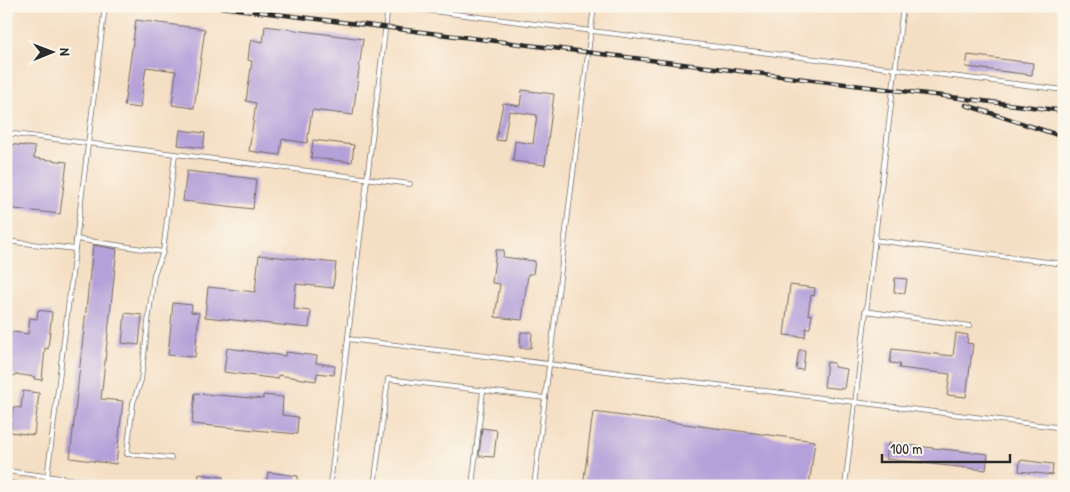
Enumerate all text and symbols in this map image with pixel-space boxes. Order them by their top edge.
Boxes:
north arrow [28,28,78,78]
text: N [56,48,75,56]
scale bar [882,432,1010,464]
text: 100 m [890,438,923,459]

